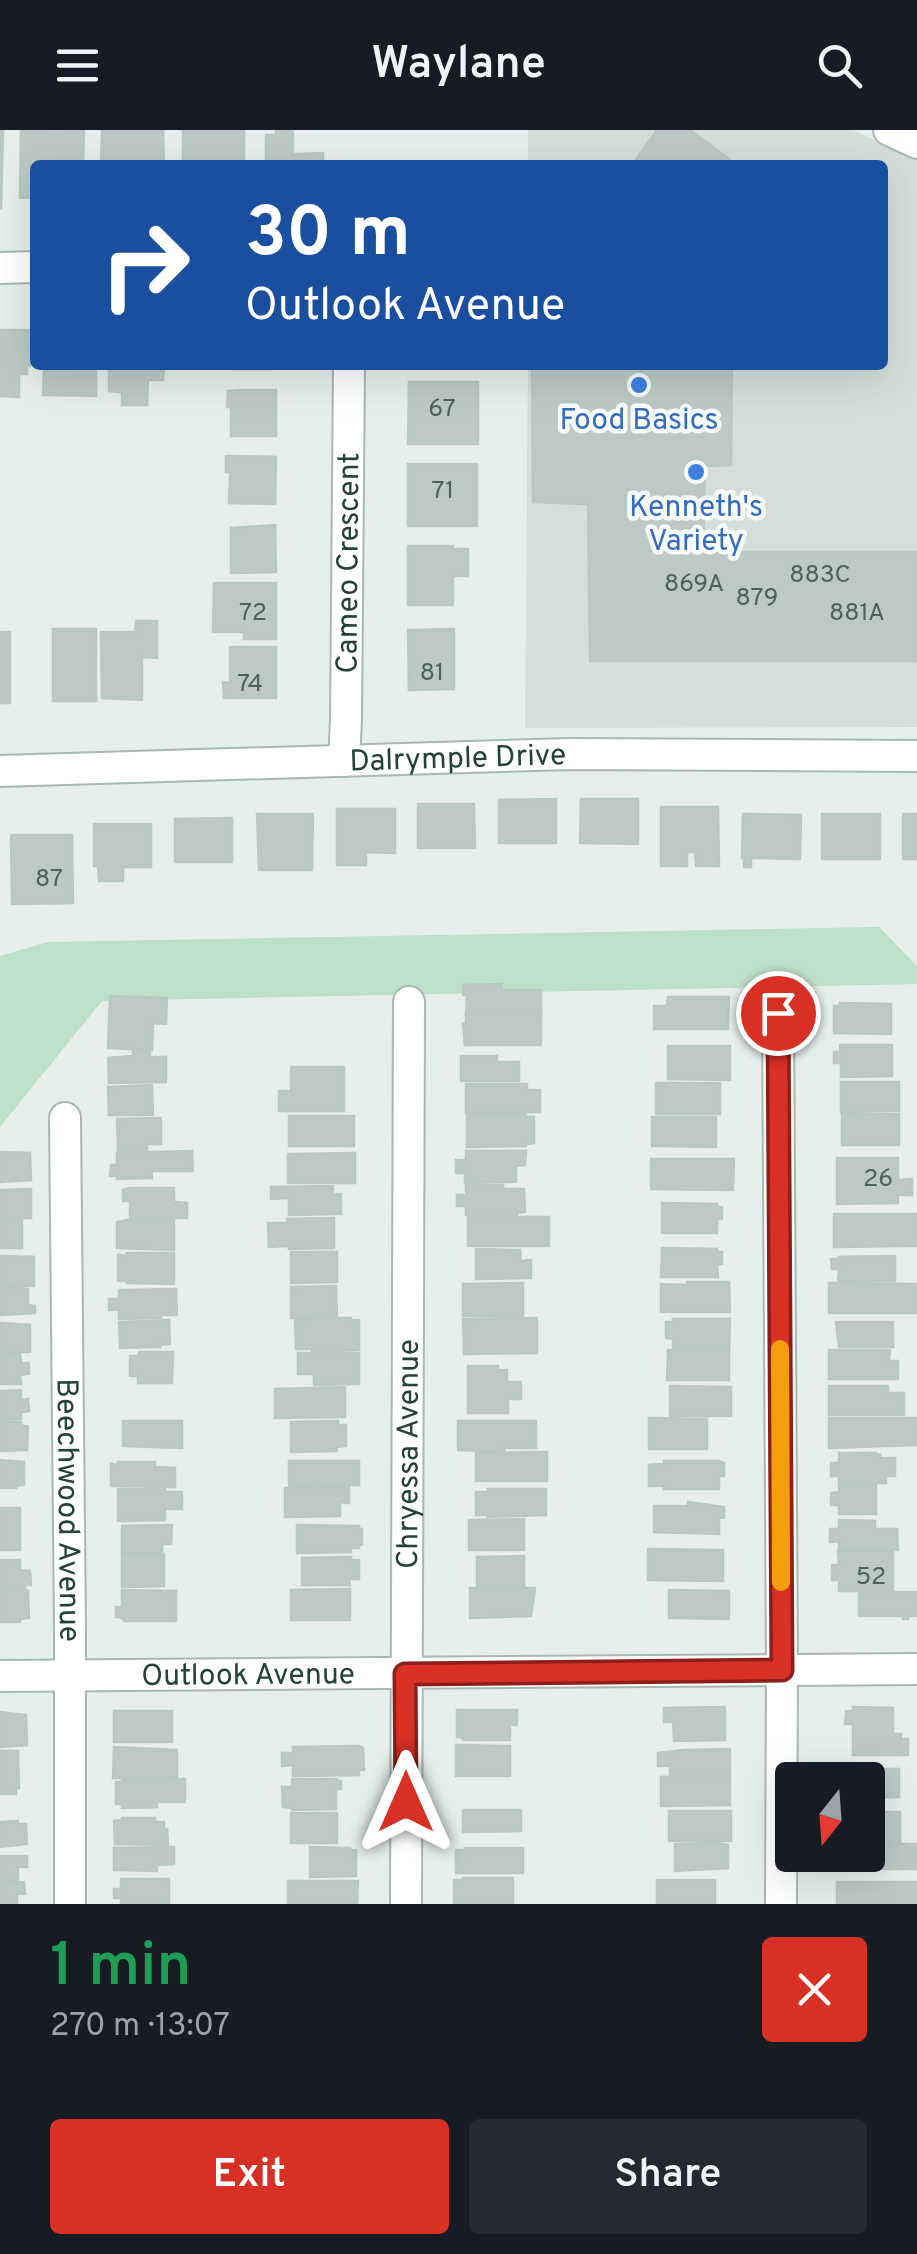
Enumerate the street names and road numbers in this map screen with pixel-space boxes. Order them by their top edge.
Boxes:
street label: Cameo Crescent [330,452,369,674]
street label: Dalrymple Drive [349,738,567,782]
street label: Chryessa Avenue [391,1339,429,1569]
street label: Beechwood Avenue [47,1378,86,1642]
street label: Outlook Avenue [141,1657,355,1696]

